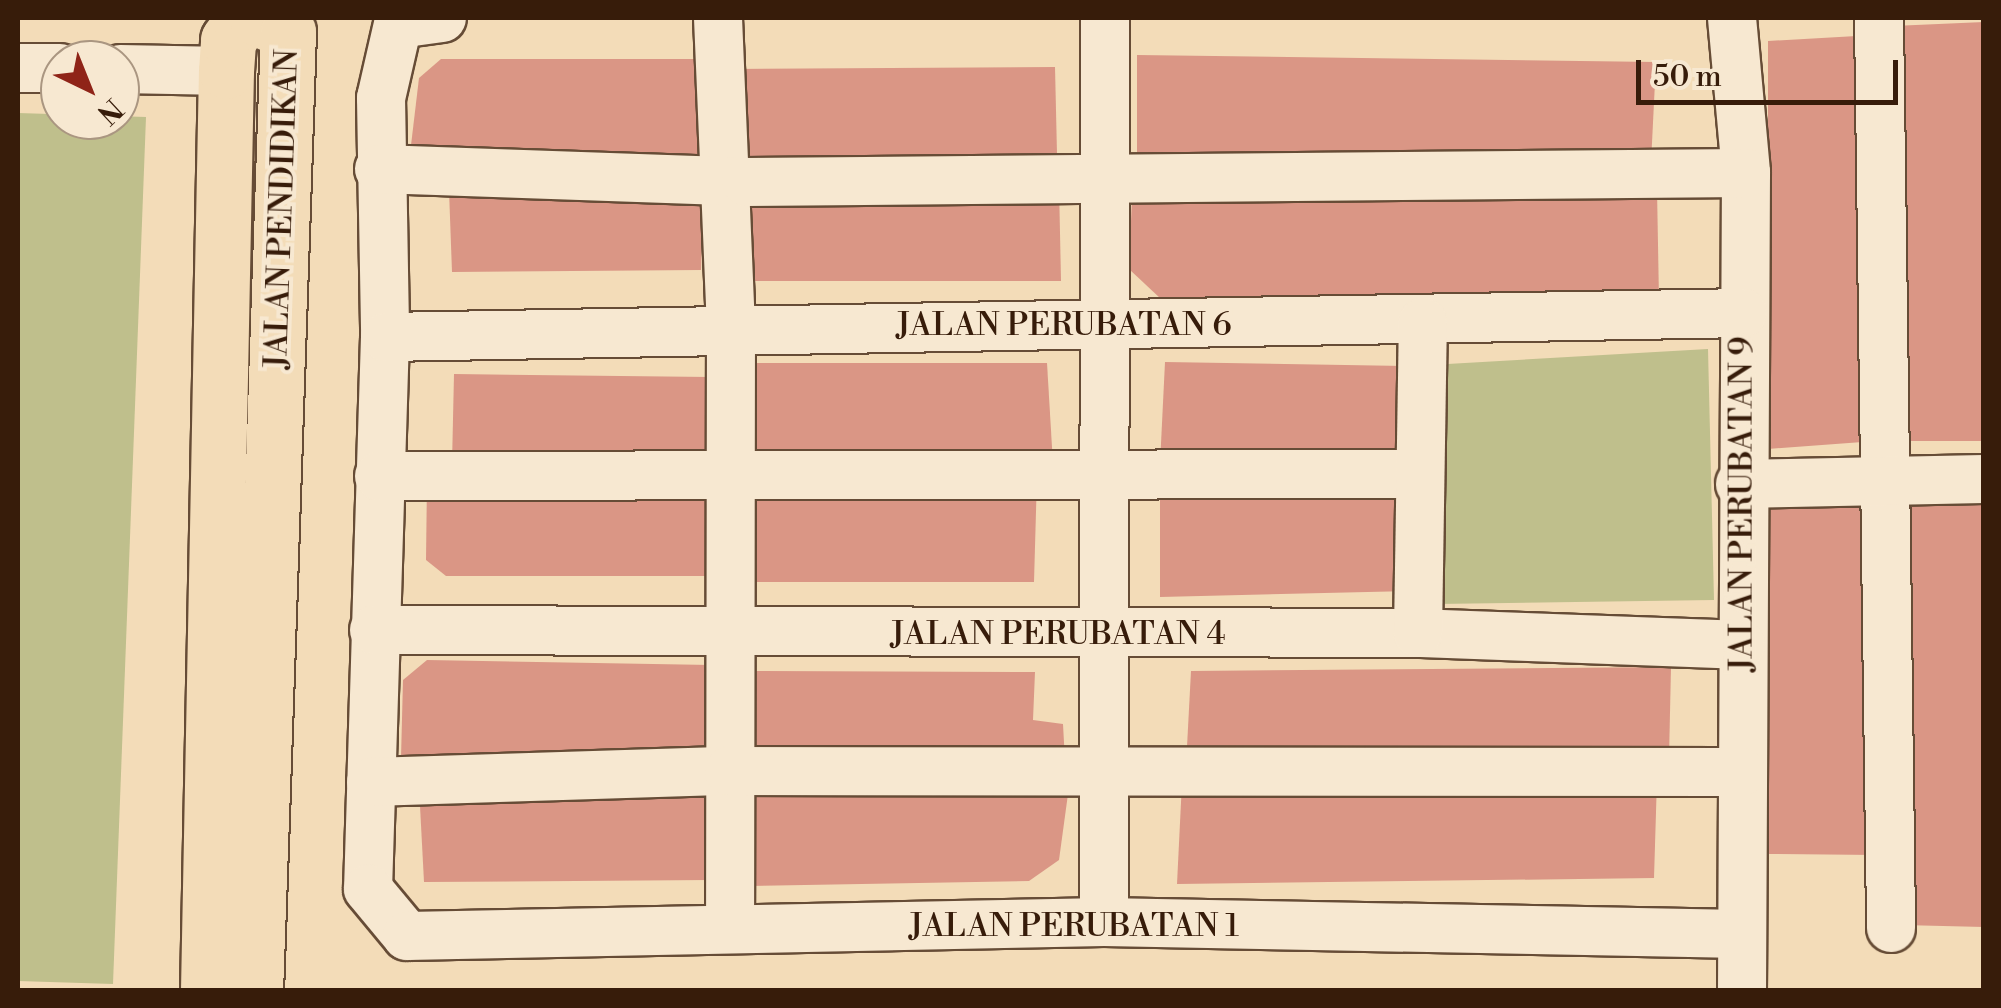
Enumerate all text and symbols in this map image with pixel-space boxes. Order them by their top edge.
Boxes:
north arrow [40,40,140,140]
scale bar [1641,40,1904,102]
street label: JALAN PENDIDIKAN [257,49,307,369]
text: 50 m [1653,58,1722,96]
text: N [89,90,129,131]
street label: JALAN PERUBATAN 6 [896,306,1232,344]
street label: JALAN PERUBATAN 9 [1723,336,1761,672]
street label: JALAN PERUBATAN 4 [890,615,1226,653]
street label: JALAN PERUBATAN 1 [909,907,1239,945]

